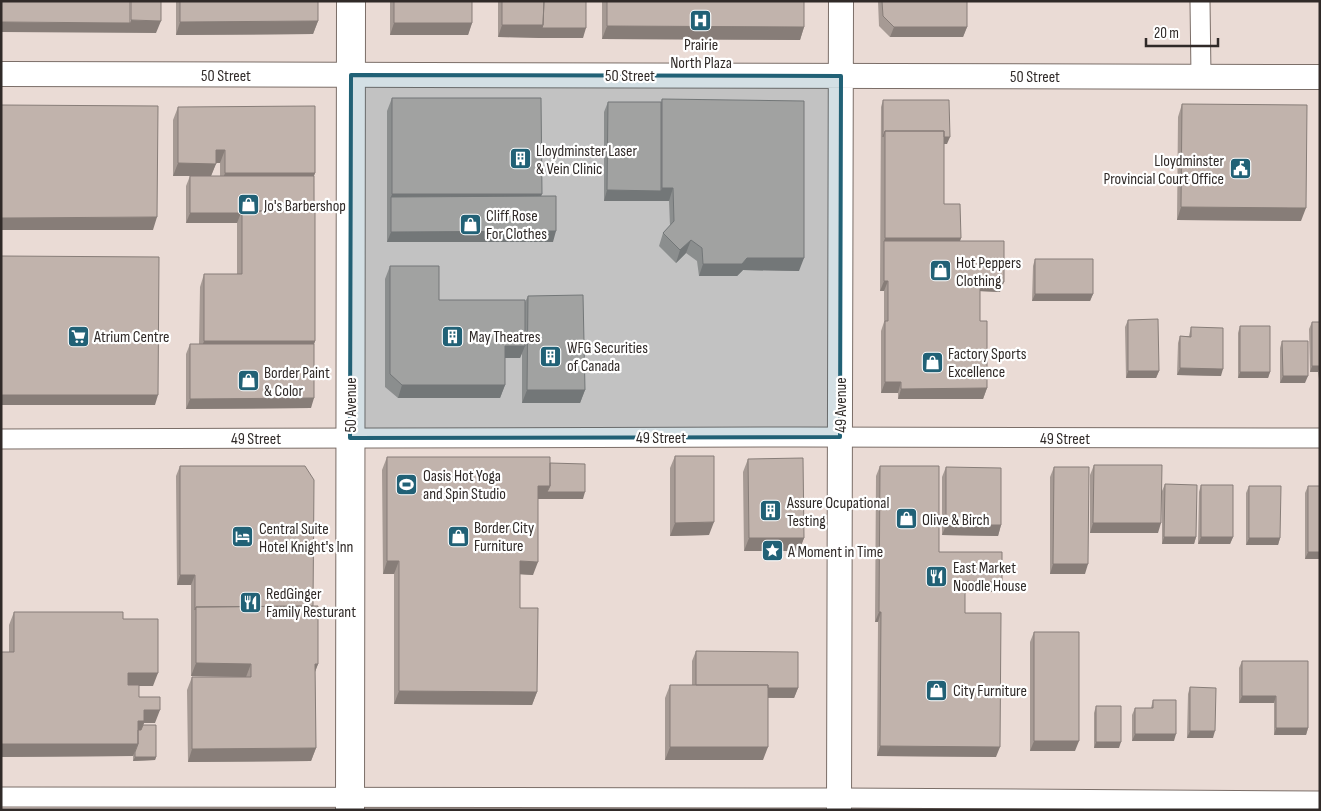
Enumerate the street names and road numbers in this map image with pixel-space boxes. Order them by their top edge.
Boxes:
street label: 50 Street [201,67,251,86]
street label: 50 Street [605,67,655,86]
street label: 50 Street [1010,68,1060,87]
street label: 50 Avenue [342,377,361,433]
street label: 49 Avenue [832,377,851,433]
street label: 49 Street [636,429,686,448]
street label: 49 Street [231,430,281,449]
street label: 49 Street [1040,430,1090,449]

